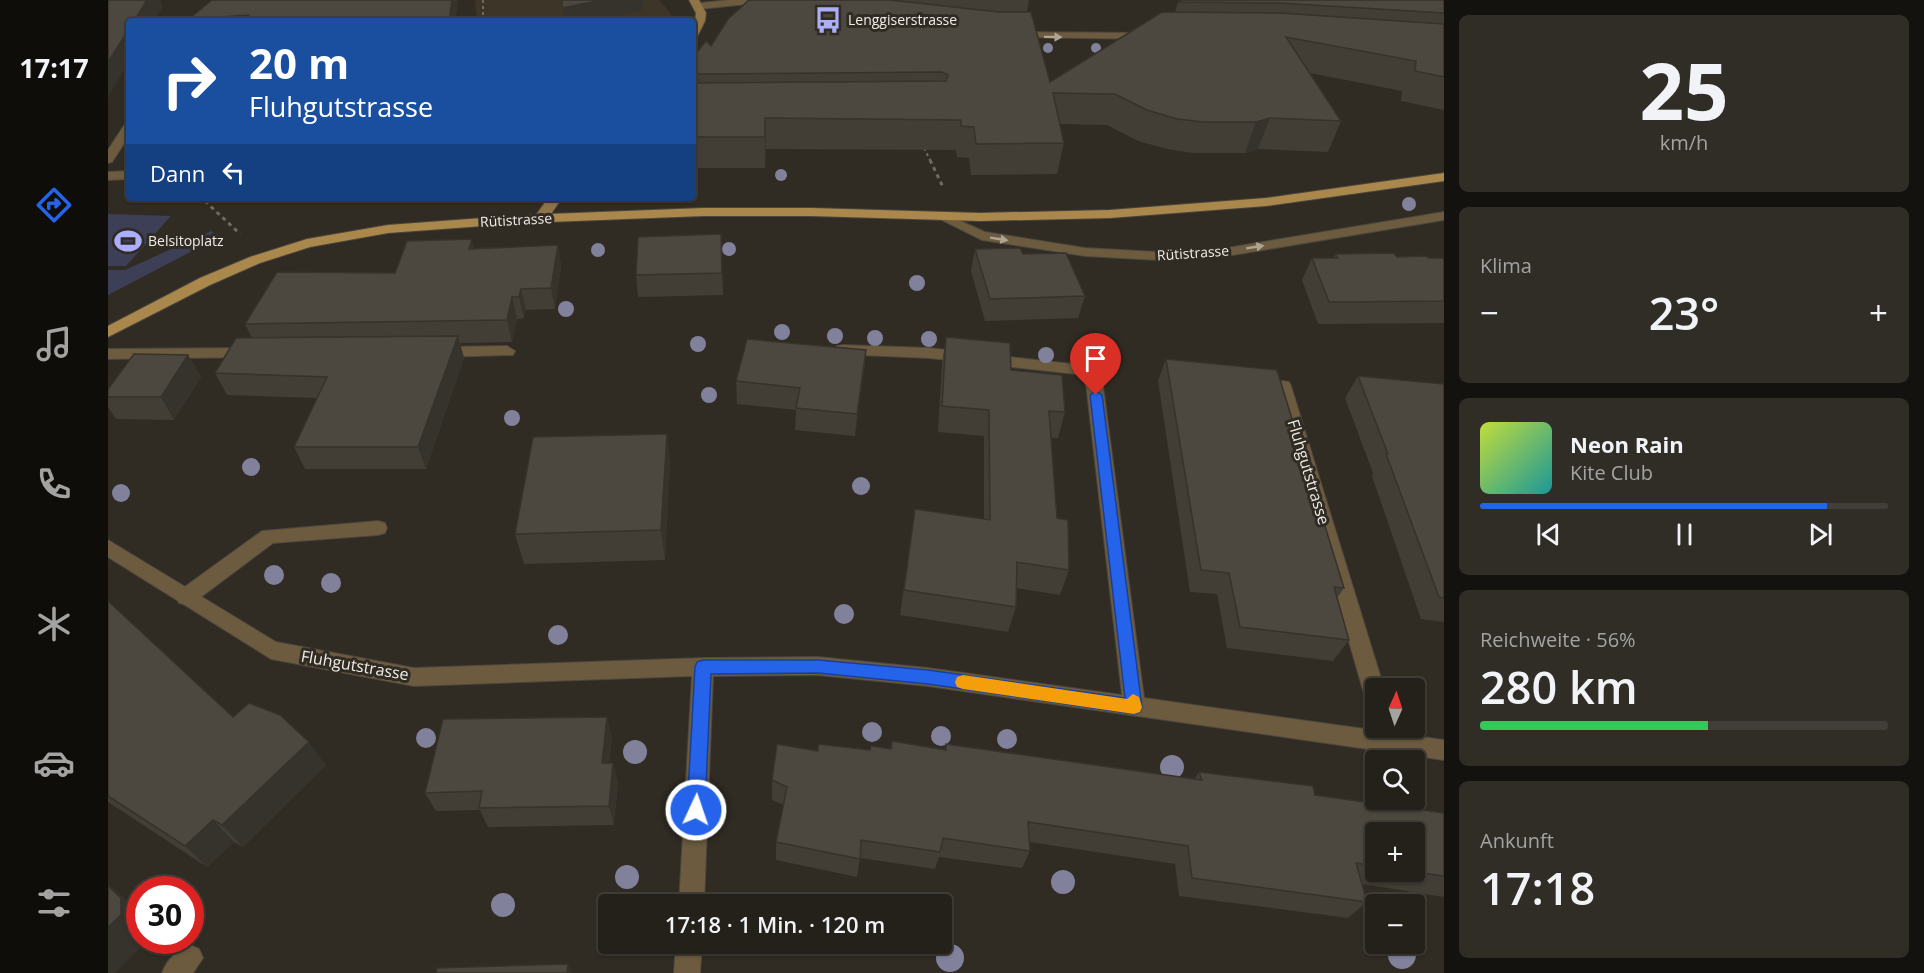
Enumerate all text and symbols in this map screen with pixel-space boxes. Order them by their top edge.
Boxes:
bus stop icon: Lenggiserstrasse [813,5,843,35]
place label: Lenggiserstrasse [848,10,957,29]
one-way arrow [1044,32,1063,42]
text: 20 m [249,34,349,91]
text: 25 [1639,37,1729,143]
icon: right [150,42,228,120]
text: 17:17 [19,49,89,86]
text: Fluhgutstrasse [249,88,433,125]
text: km/h [1660,129,1708,156]
icon: left [217,156,250,189]
text: Dann [150,158,205,188]
icon: directions [33,184,75,226]
street label: Rütistrasse [479,208,553,231]
sports icon: Belsitoplatz [113,226,143,256]
place label: Belsitoplatz [148,231,224,250]
one-way arrow [989,234,1008,243]
street label: Rütistrasse [1156,240,1230,264]
one-way arrow [1245,242,1264,251]
text: Klima [1480,252,1532,279]
text: 23° [1649,282,1719,343]
text: − [1480,290,1499,335]
text: + [1869,290,1888,335]
icon: music [33,323,75,365]
pin [1070,333,1121,395]
icon: arrive [1079,342,1112,375]
street label: Fluhgutstrasse [1283,417,1335,527]
text: Neon Rain [1570,429,1684,459]
text: Kite Club [1570,459,1653,486]
icon: phone [33,463,75,505]
icon: previous [1532,518,1565,551]
icon: pause [1668,518,1701,551]
icon: next [1804,518,1837,551]
icon: climate [33,603,75,645]
text: Reichweite · 56% [1480,626,1636,653]
street label: Fluhgutstrasse [299,645,411,685]
text: 280 km [1480,656,1638,717]
north arrow [1365,678,1425,738]
map controls [1365,678,1425,954]
icon: car [33,742,75,784]
button: search [1365,750,1425,810]
position arrow [664,778,728,842]
button: + [1365,822,1425,882]
text: Ankunft [1480,827,1554,854]
text: 17:18 [1480,857,1595,918]
speed limit sign: 30 [126,876,204,954]
icon: filters [33,882,75,924]
button: − [1365,894,1425,954]
text: 17:18 · 1 Min. · 120 m [665,909,885,939]

